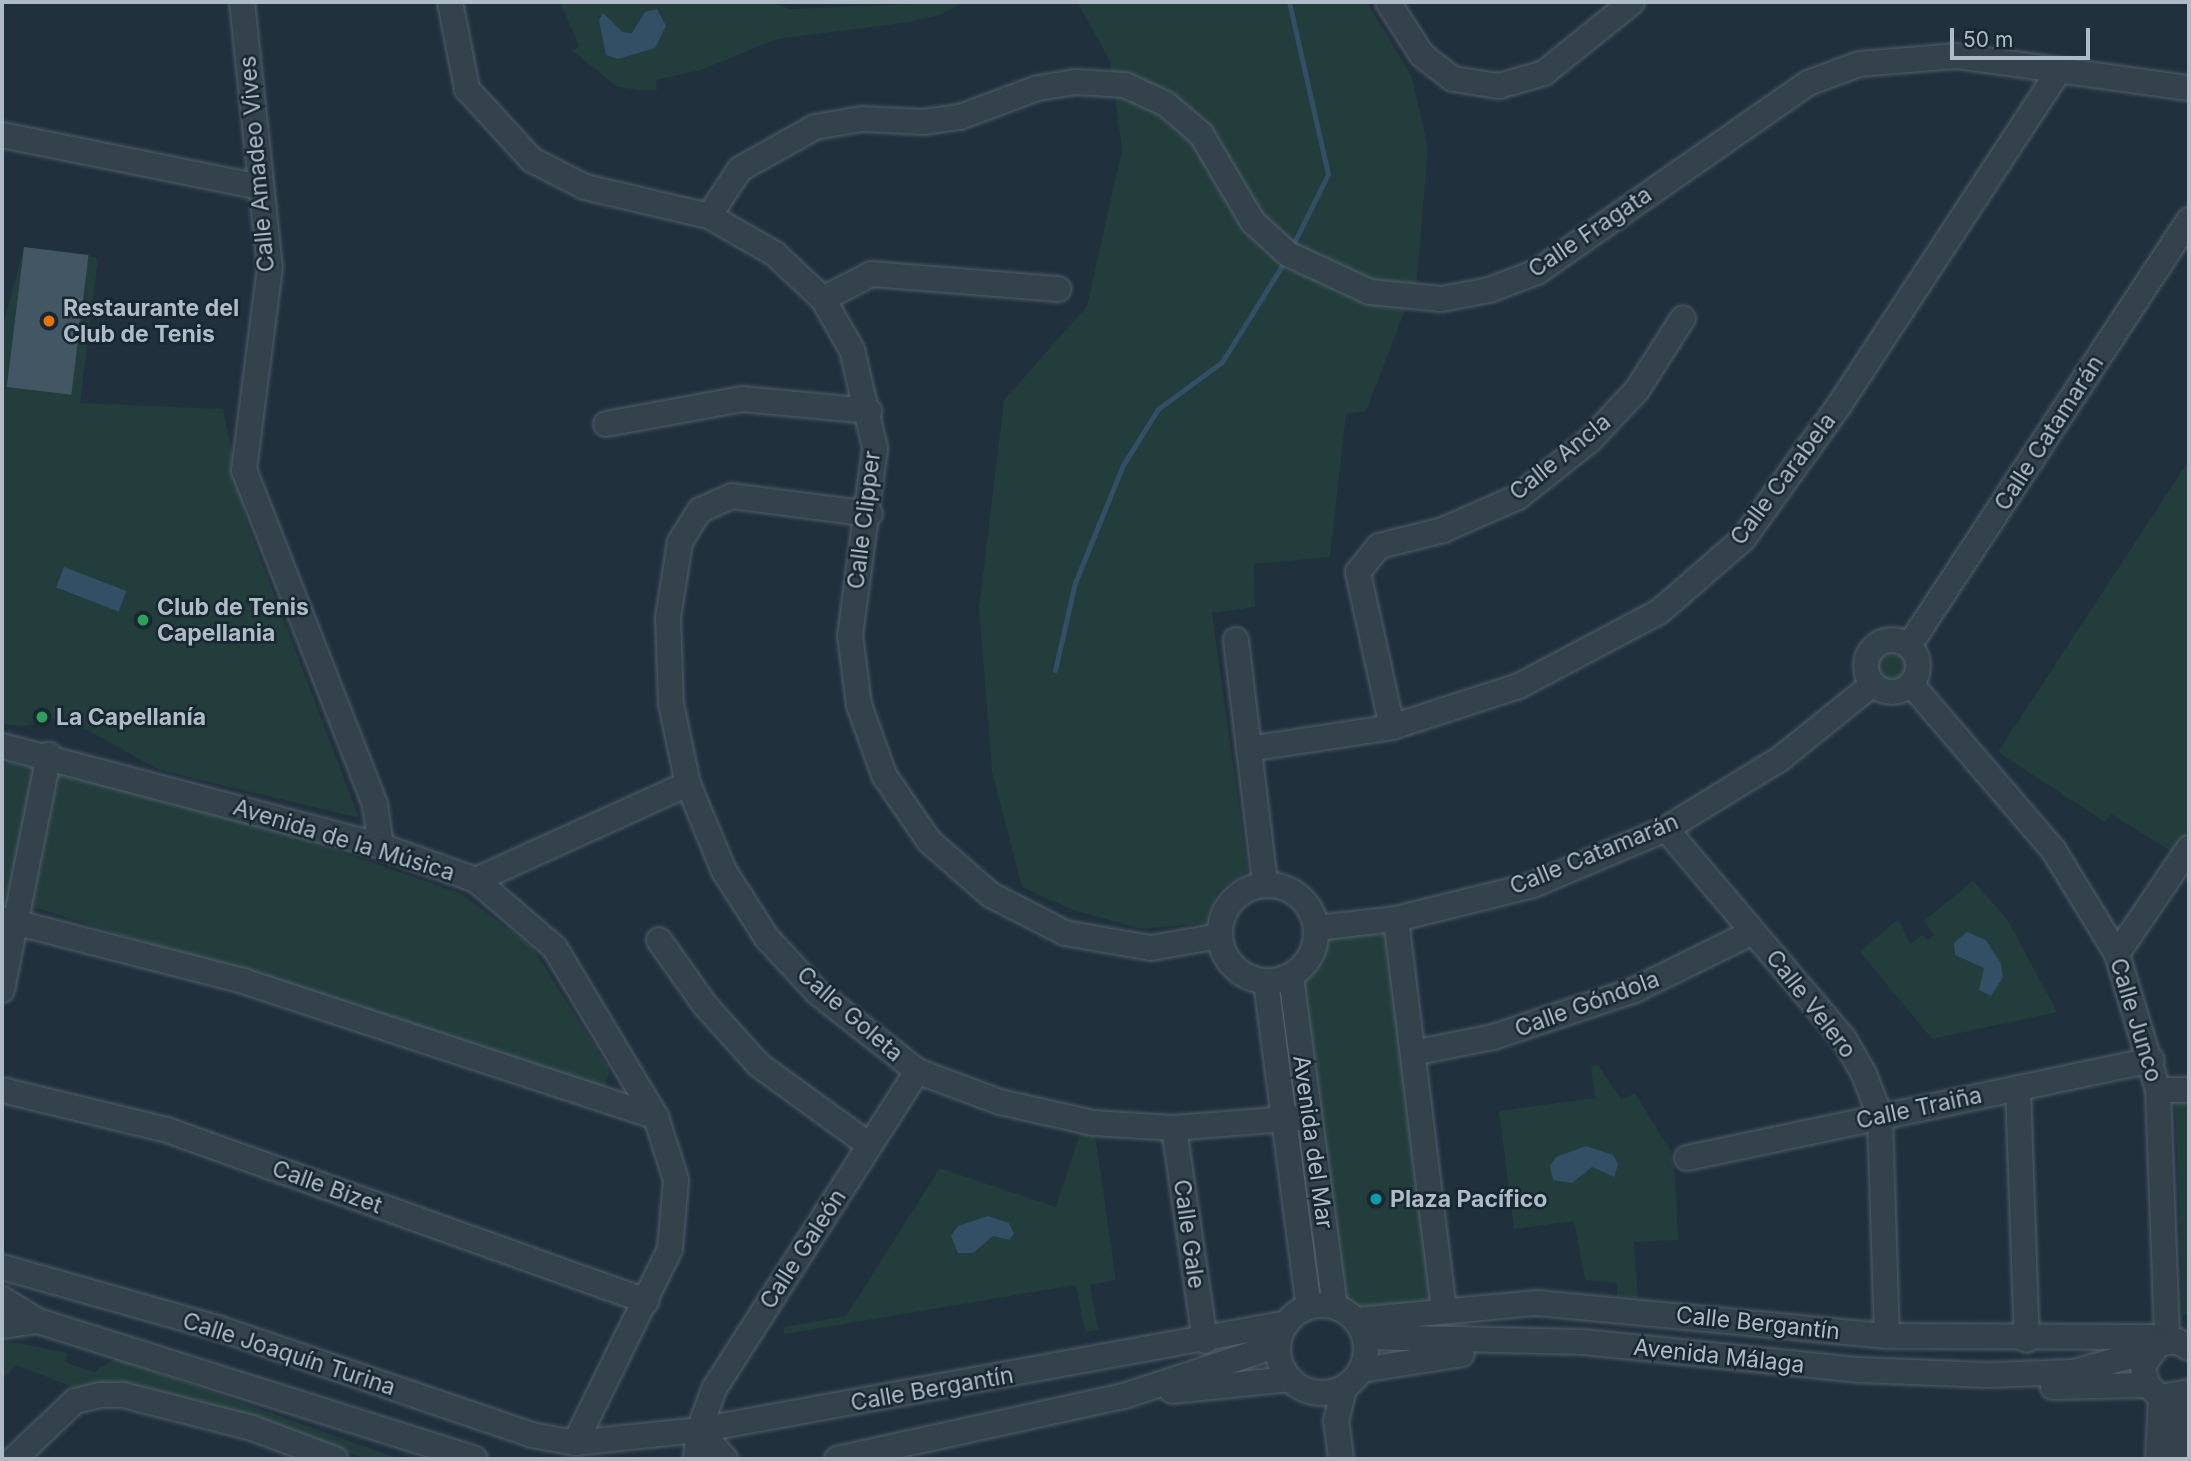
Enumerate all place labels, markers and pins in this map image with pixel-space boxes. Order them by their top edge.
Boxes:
place label: Restaurante del Club de Tenis [63,294,239,348]
marker: Restaurante del Club de Tenis [41,313,57,329]
place label: Club de Tenis Capellania [157,593,309,647]
marker: Club de Tenis Capellania [135,612,151,628]
place label: La Capellanía [56,703,206,731]
marker: La Capellanía [34,709,50,725]
place label: Plaza Pacífico [1390,1185,1547,1213]
marker: Plaza Pacífico [1368,1191,1384,1207]

